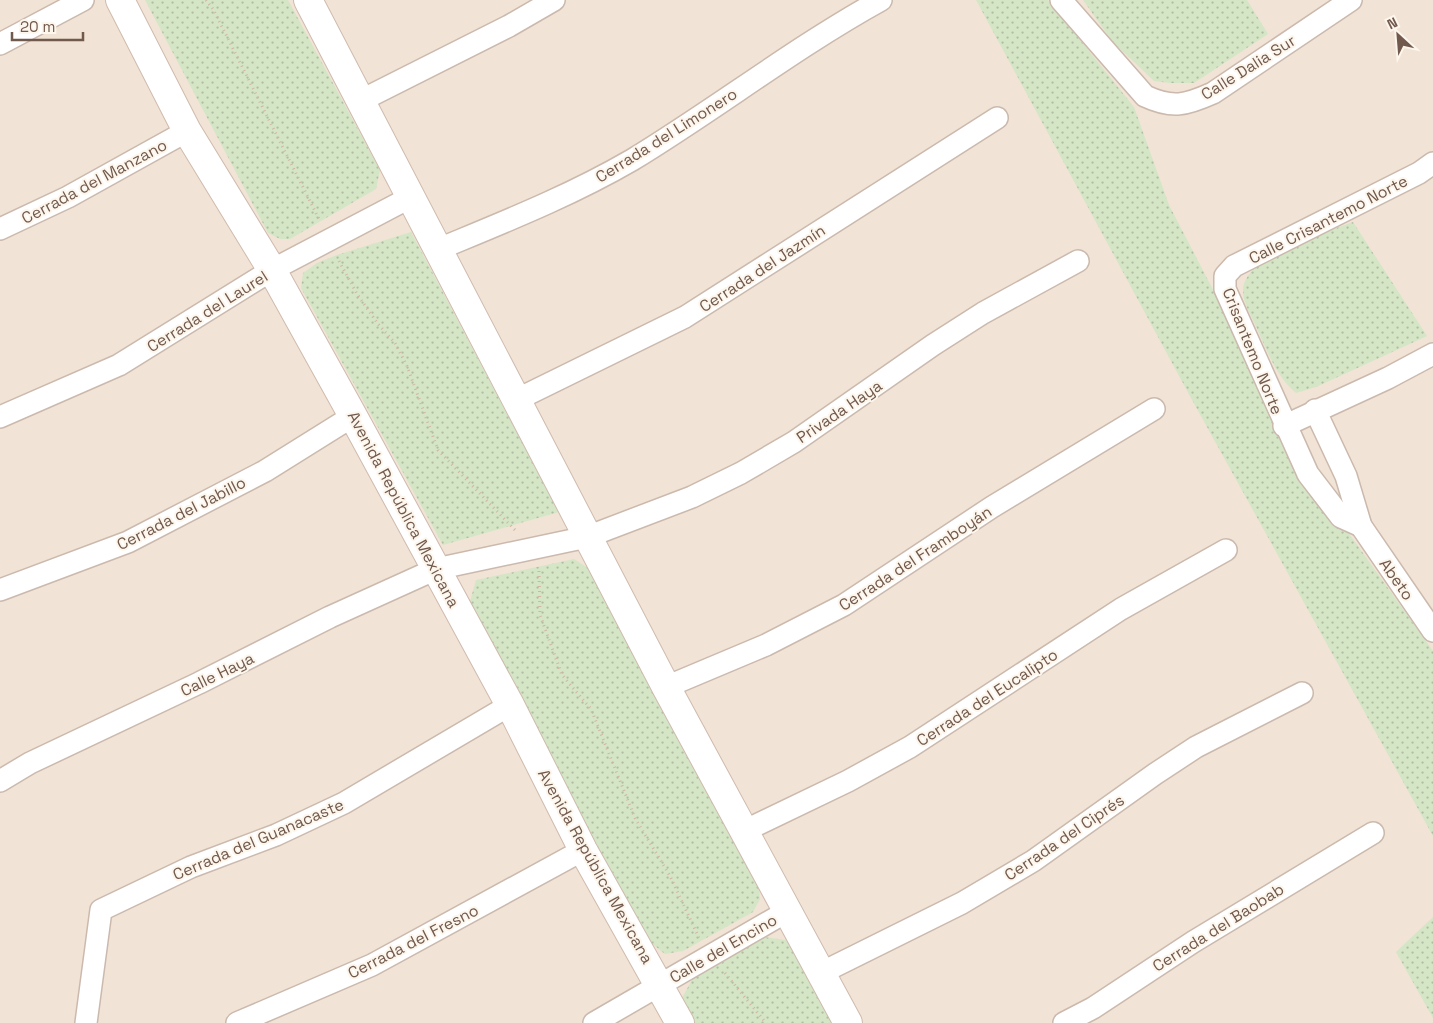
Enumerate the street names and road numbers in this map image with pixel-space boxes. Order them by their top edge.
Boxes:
street label: Calle Dalia Sur [1197,30,1299,105]
street label: Cerrada del Limonero [592,83,741,188]
street label: Cerrada del Manzano [18,134,171,229]
street label: Calle Crisantemo Norte [1245,170,1411,269]
street label: Cerrada del Jazmín [695,220,829,317]
street label: Cerrada del Laurel [143,266,272,357]
street label: Crisantemo Norte [1218,285,1288,418]
street label: Privada Haya [792,375,886,448]
street label: Avenida República Mexicana [343,407,464,611]
street label: Cerrada del Jabillo [113,472,249,555]
street label: Cerrada del Framboyán [835,501,996,616]
street label: Abeto [1375,554,1419,604]
street label: Cerrada del Eucalipto [913,644,1062,751]
street label: Calle Haya [177,648,257,701]
street label: Avenida República Mexicana [533,765,658,967]
street label: Cerrada del Ciprés [1000,790,1128,885]
street label: Cerrada del Guanacaste [169,794,347,885]
street label: Cerrada del Baobab [1149,878,1288,976]
street label: Cerrada del Fresno [344,899,482,983]
street label: Calle del Encino [666,909,781,988]

